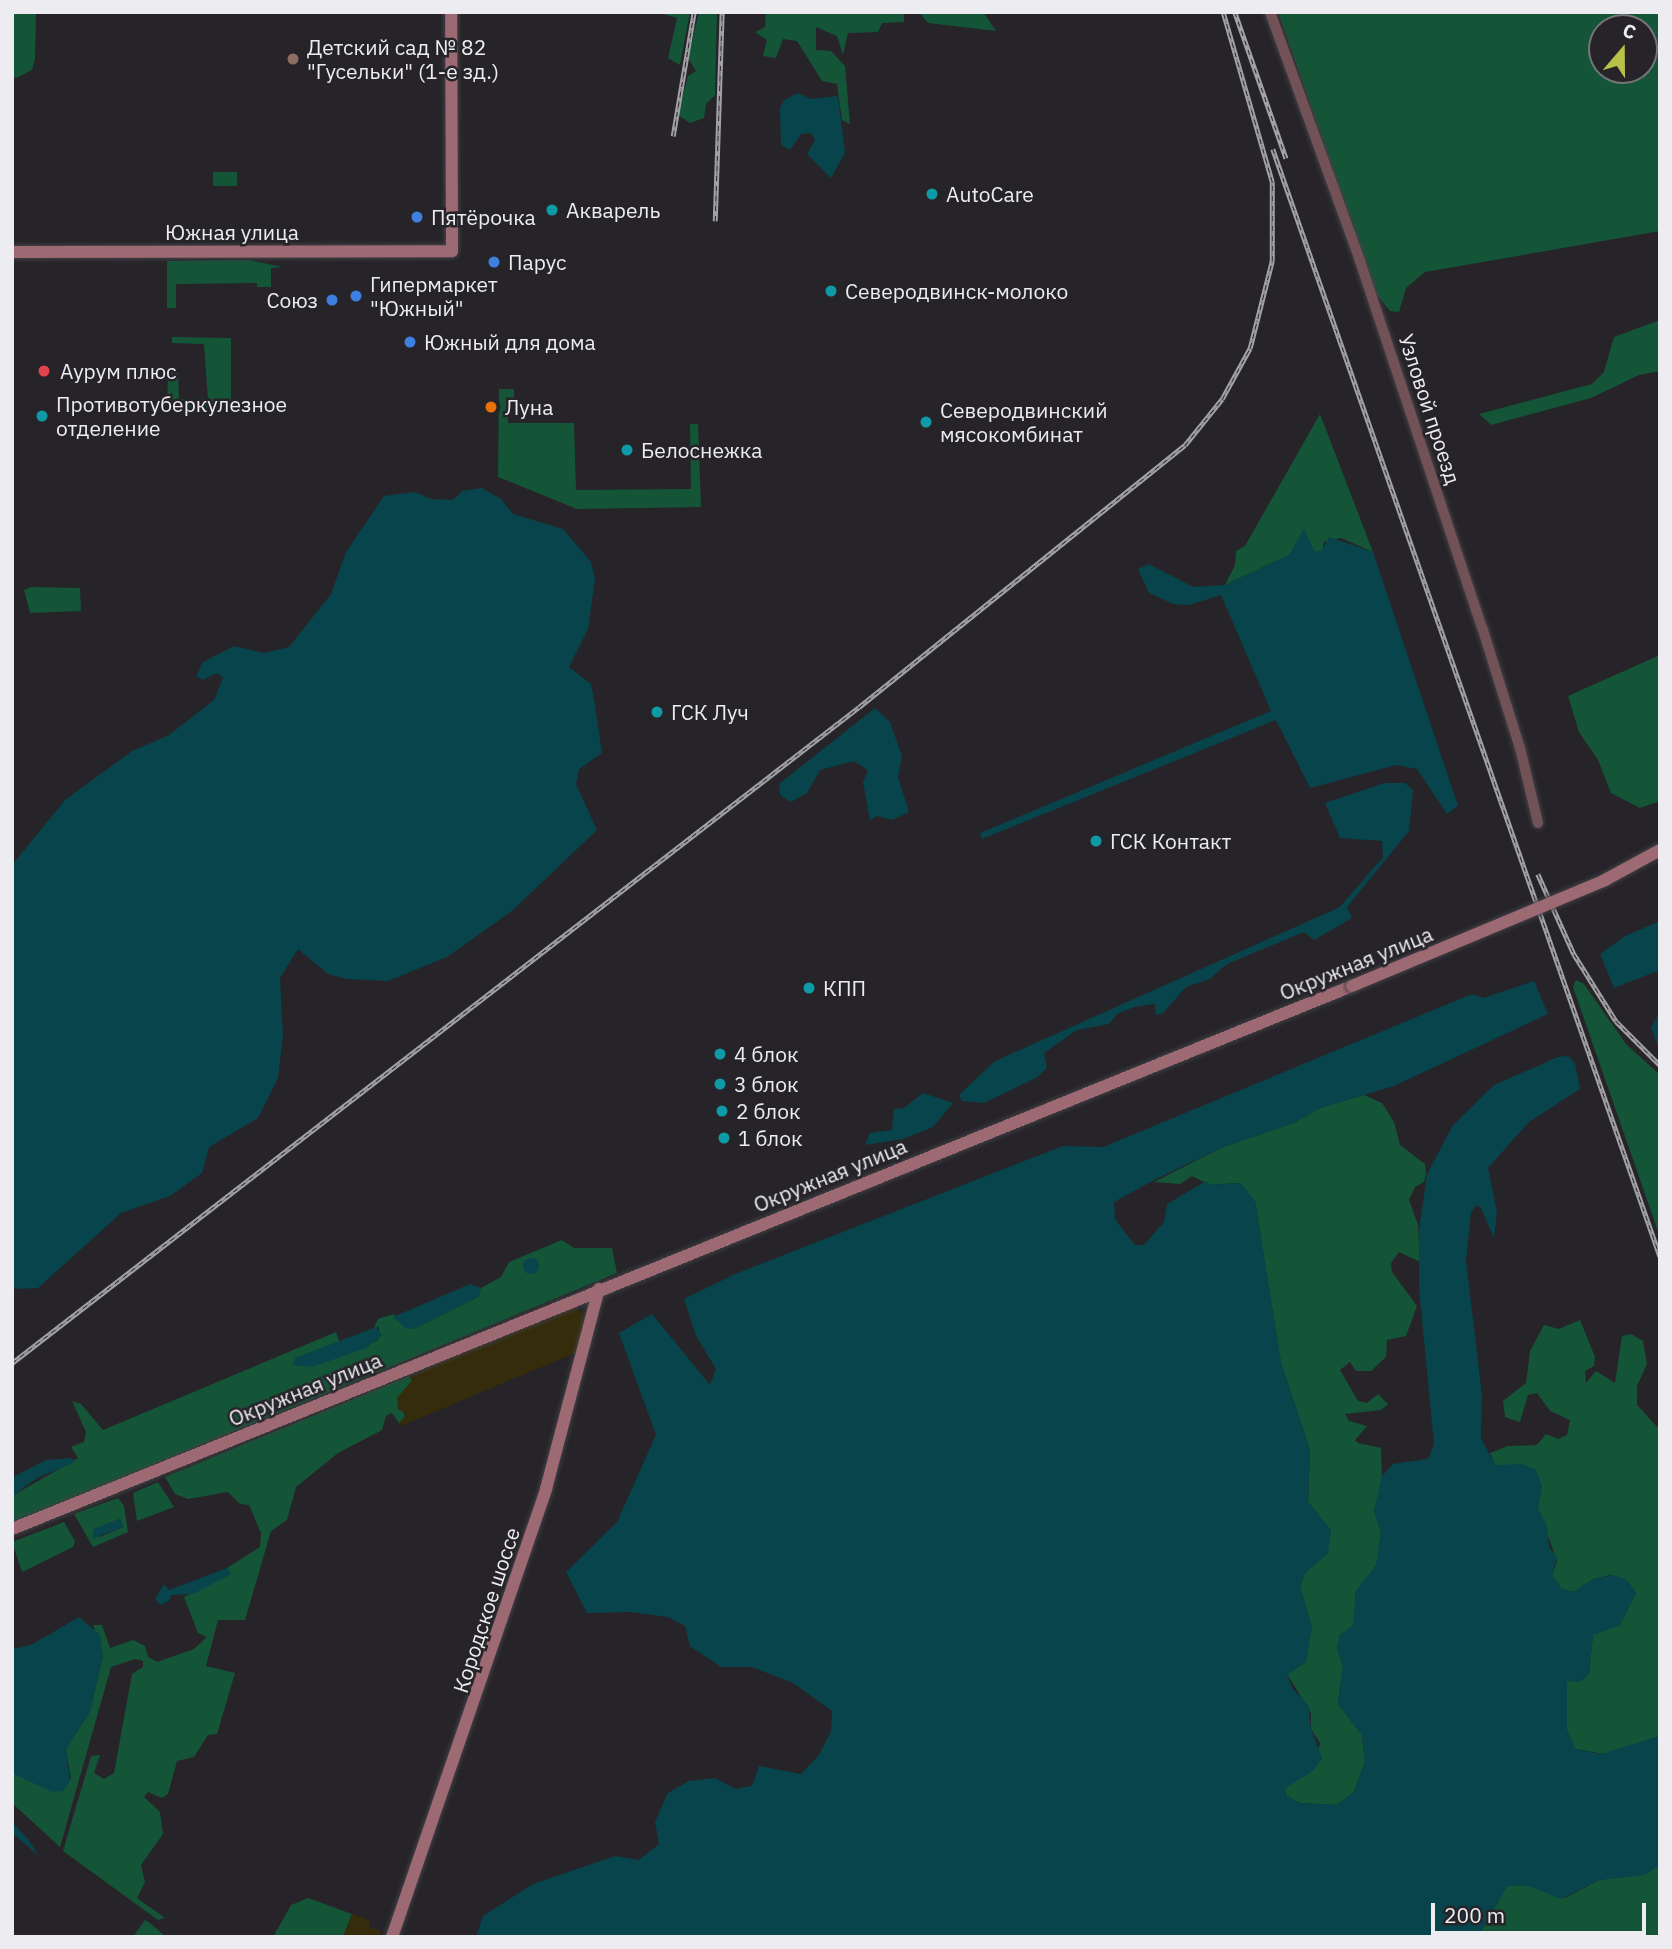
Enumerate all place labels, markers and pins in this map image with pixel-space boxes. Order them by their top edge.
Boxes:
place label: Детский сад № 82 "Гусельки" (1-е зд.) [307,34,499,84]
marker: Детский сад № 82 "Гусельки" (1-е зд.) [285,51,301,67]
place label: AutoCare [946,181,1034,207]
marker: AutoCare [924,186,940,202]
place label: Акварель [566,197,660,223]
marker: Акварель [544,202,560,218]
place label: Пятёрочка [431,204,536,230]
marker: Пятёрочка [409,209,425,225]
place label: Парус [508,249,567,275]
marker: Парус [486,254,502,270]
place label: Гипермаркет "Южный" [370,271,498,321]
place label: Северодвинск-молоко [845,278,1068,304]
marker: Северодвинск-молоко [823,283,839,299]
place label: Союз [266,287,318,313]
marker: Гипермаркет "Южный" [348,288,364,304]
marker: Союз [324,292,340,308]
place label: Южный для дома [424,329,596,355]
marker: Южный для дома [402,334,418,350]
place label: Аурум плюс [60,358,177,384]
marker: Аурум плюс [34,361,54,381]
place label: Противотуберкулезное отделение [56,391,287,441]
place label: Луна [505,394,553,420]
place label: Северодвинский мясокомбинат [940,397,1107,447]
marker: Луна [483,399,499,415]
marker: Противотуберкулезное отделение [34,408,50,424]
marker: Северодвинский мясокомбинат [918,414,934,430]
place label: Белоснежка [641,437,762,463]
marker: Белоснежка [619,442,635,458]
place label: ГСК Луч [671,699,749,725]
marker: ГСК Луч [649,704,665,720]
place label: ГСК Контакт [1110,828,1231,854]
marker: ГСК Контакт [1088,833,1104,849]
place label: КПП [823,975,866,1001]
marker: КПП [801,980,817,996]
place label: 4 блок [734,1041,798,1067]
marker: 4 блок [712,1046,728,1062]
place label: 3 блок [734,1071,798,1097]
marker: 3 блок [712,1076,728,1092]
place label: 2 блок [736,1098,800,1124]
marker: 2 блок [714,1103,730,1119]
place label: 1 блок [738,1125,802,1151]
marker: 1 блок [716,1130,732,1146]

